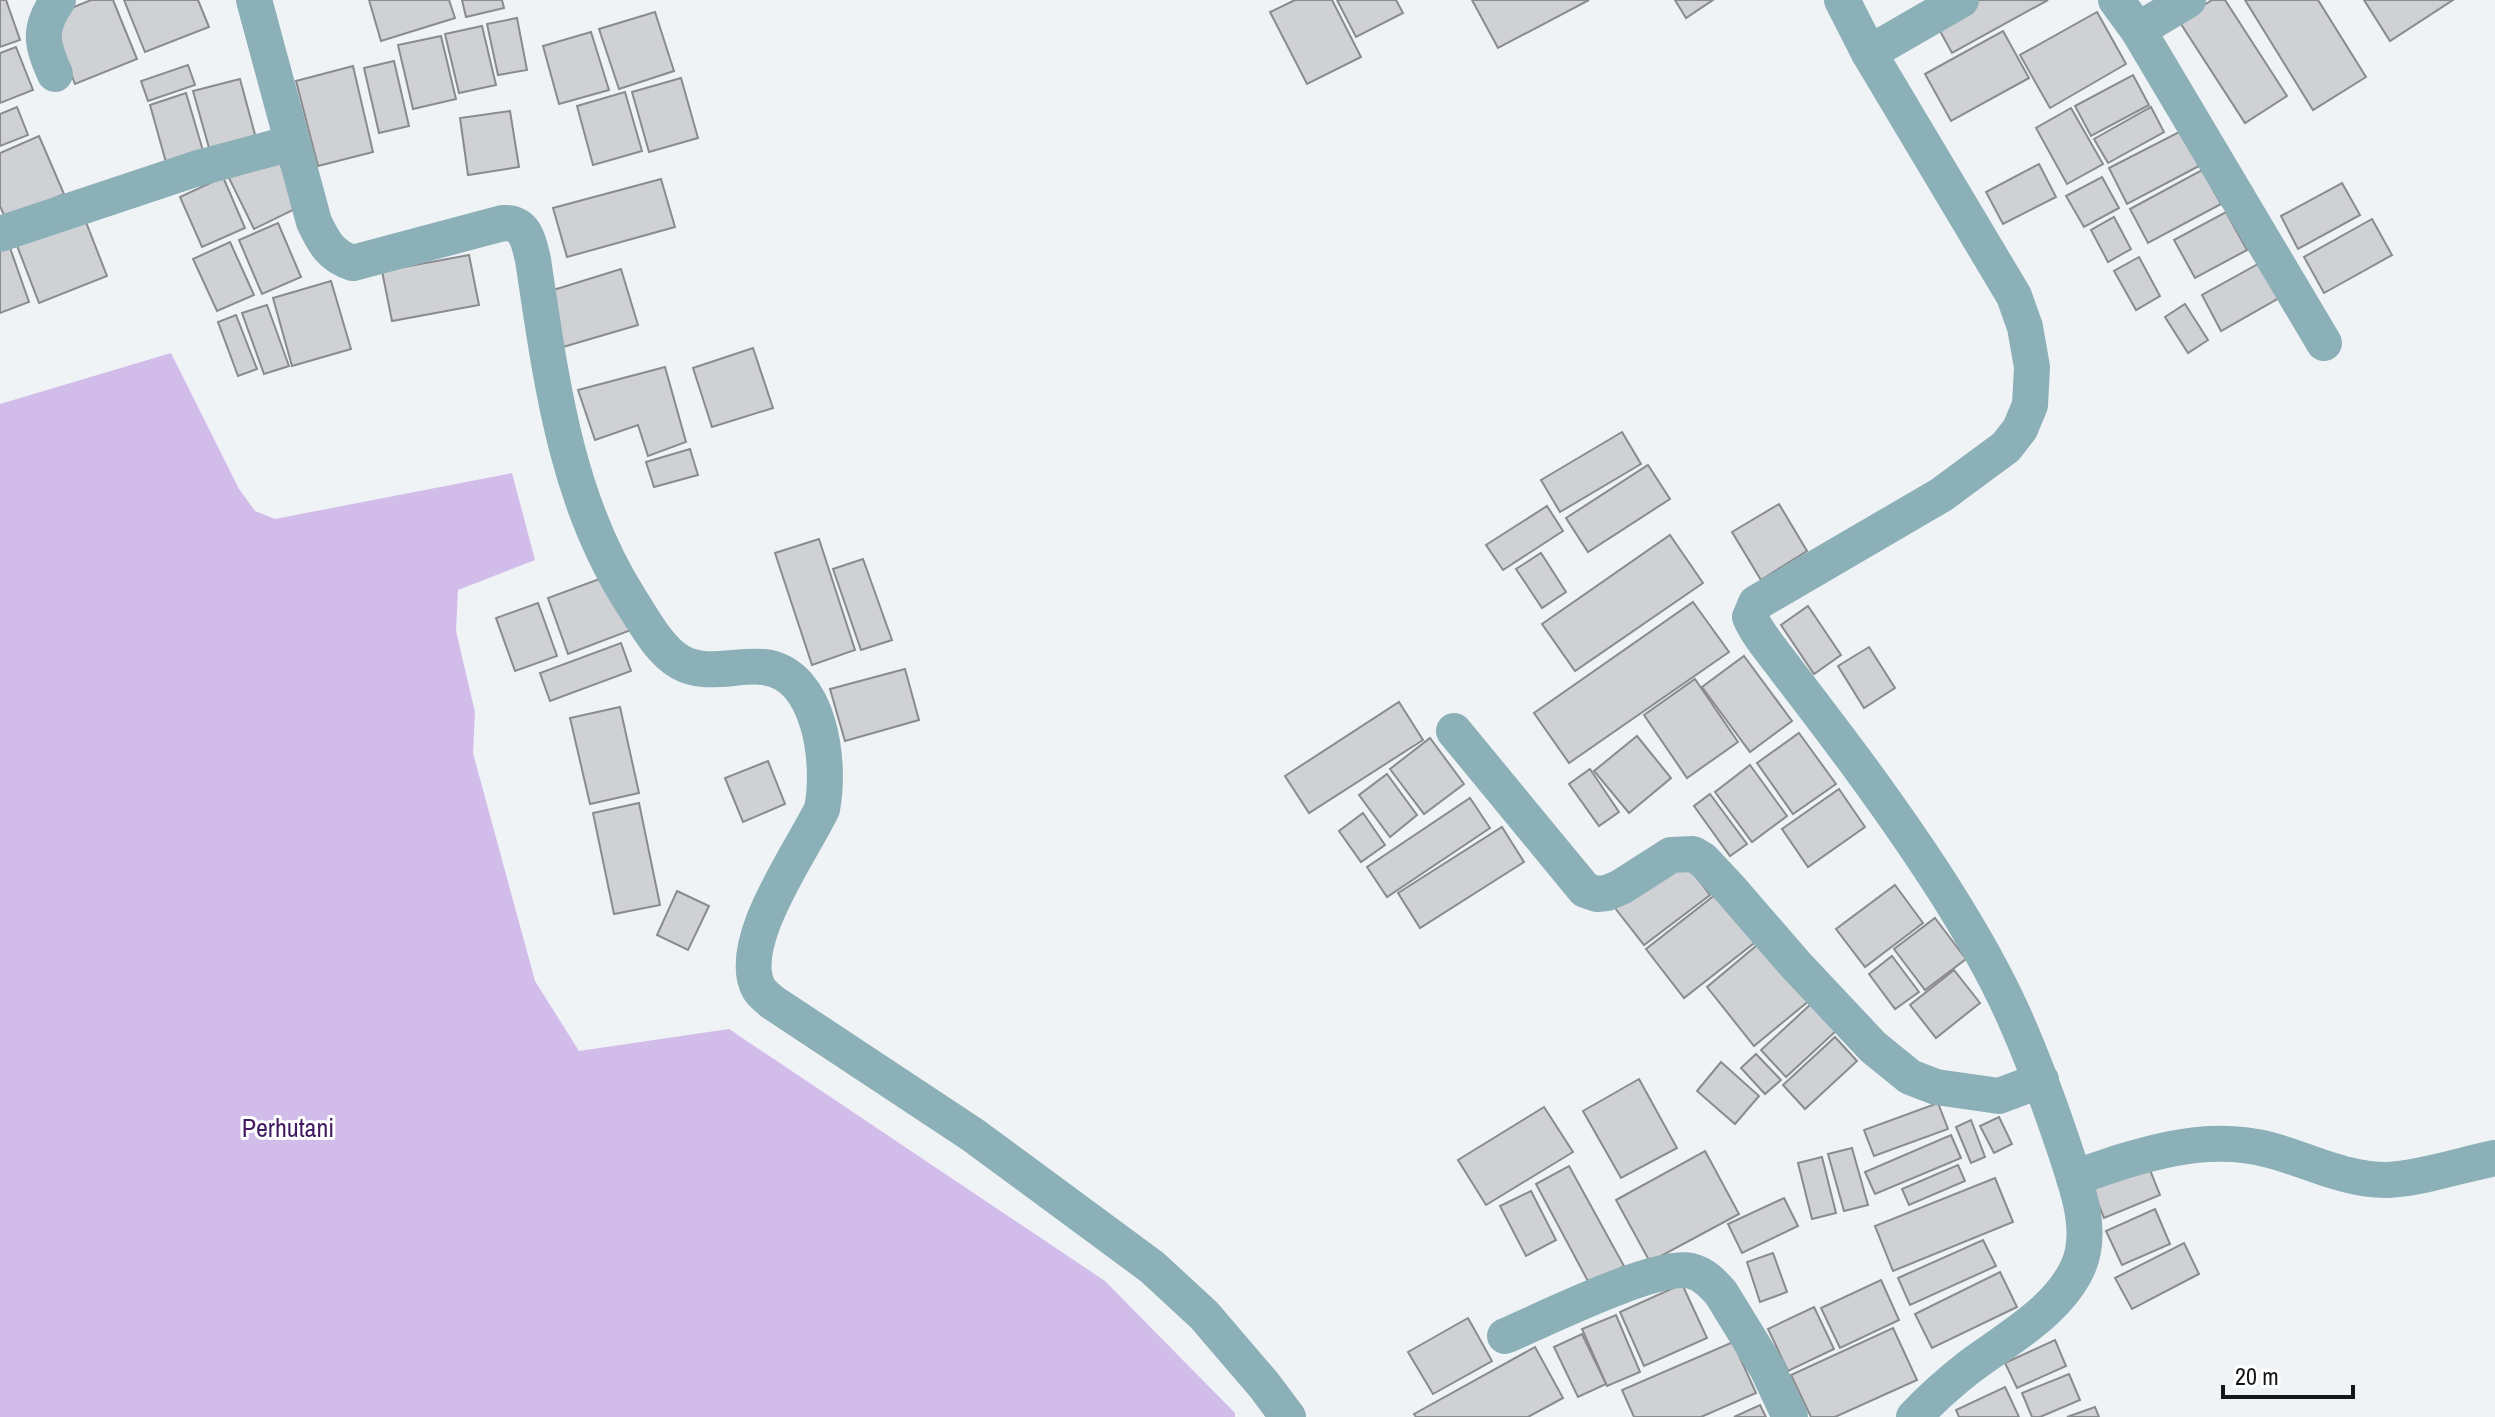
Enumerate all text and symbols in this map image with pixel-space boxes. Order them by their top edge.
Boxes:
park label: Perhutani [242,1110,334,1145]
scale bar [2223,1349,2353,1399]
text: 20 m [2235,1360,2279,1392]

